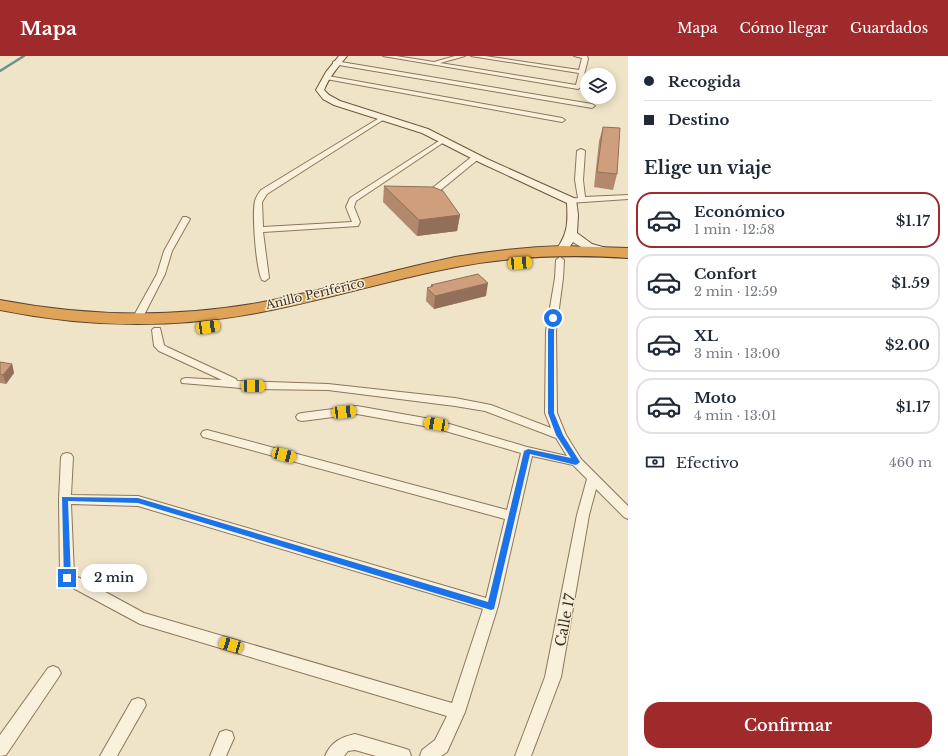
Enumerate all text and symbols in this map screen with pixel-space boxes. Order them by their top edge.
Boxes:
text: Mapa [20,17,77,40]
text: Mapa [677,19,717,37]
text: Cómo llegar [739,19,828,37]
text: Guardados [850,19,928,37]
map controls [580,68,616,104]
button: layers [580,68,616,104]
text: Recogida [668,72,741,91]
text: Destino [668,110,730,129]
text: Elige un viaje [644,157,771,179]
icon: car [646,202,682,238]
text: Económico [694,202,785,221]
text: $1.17 [896,211,930,230]
text: 1 min · 12:58 [694,221,775,238]
car [508,256,532,270]
icon: car [646,264,682,300]
text: Confort [694,264,757,283]
text: $1.59 [891,273,930,292]
street label: Anillo Periférico [263,275,366,312]
text: 2 min · 12:59 [694,283,778,300]
route start [544,309,562,327]
car [195,319,221,335]
icon: car [646,326,682,362]
text: XL [694,326,718,345]
text: $2.00 [885,335,930,354]
text: 3 min · 13:00 [694,345,780,362]
car [241,380,265,392]
icon: car [646,388,682,424]
text: Moto [694,388,736,407]
text: $1.17 [896,397,930,416]
car [331,405,357,419]
text: 4 min · 13:01 [694,407,776,424]
car [423,416,449,432]
car [271,446,297,464]
icon: cash [644,451,666,473]
text: Efectivo [676,453,739,472]
text: 460 m [889,454,932,471]
callout: 2 min [81,564,147,592]
route end [58,569,76,587]
text: 2 min [94,569,134,586]
street label: Calle 17 [551,591,579,648]
car [218,636,244,654]
button: Confirmar [644,702,932,748]

